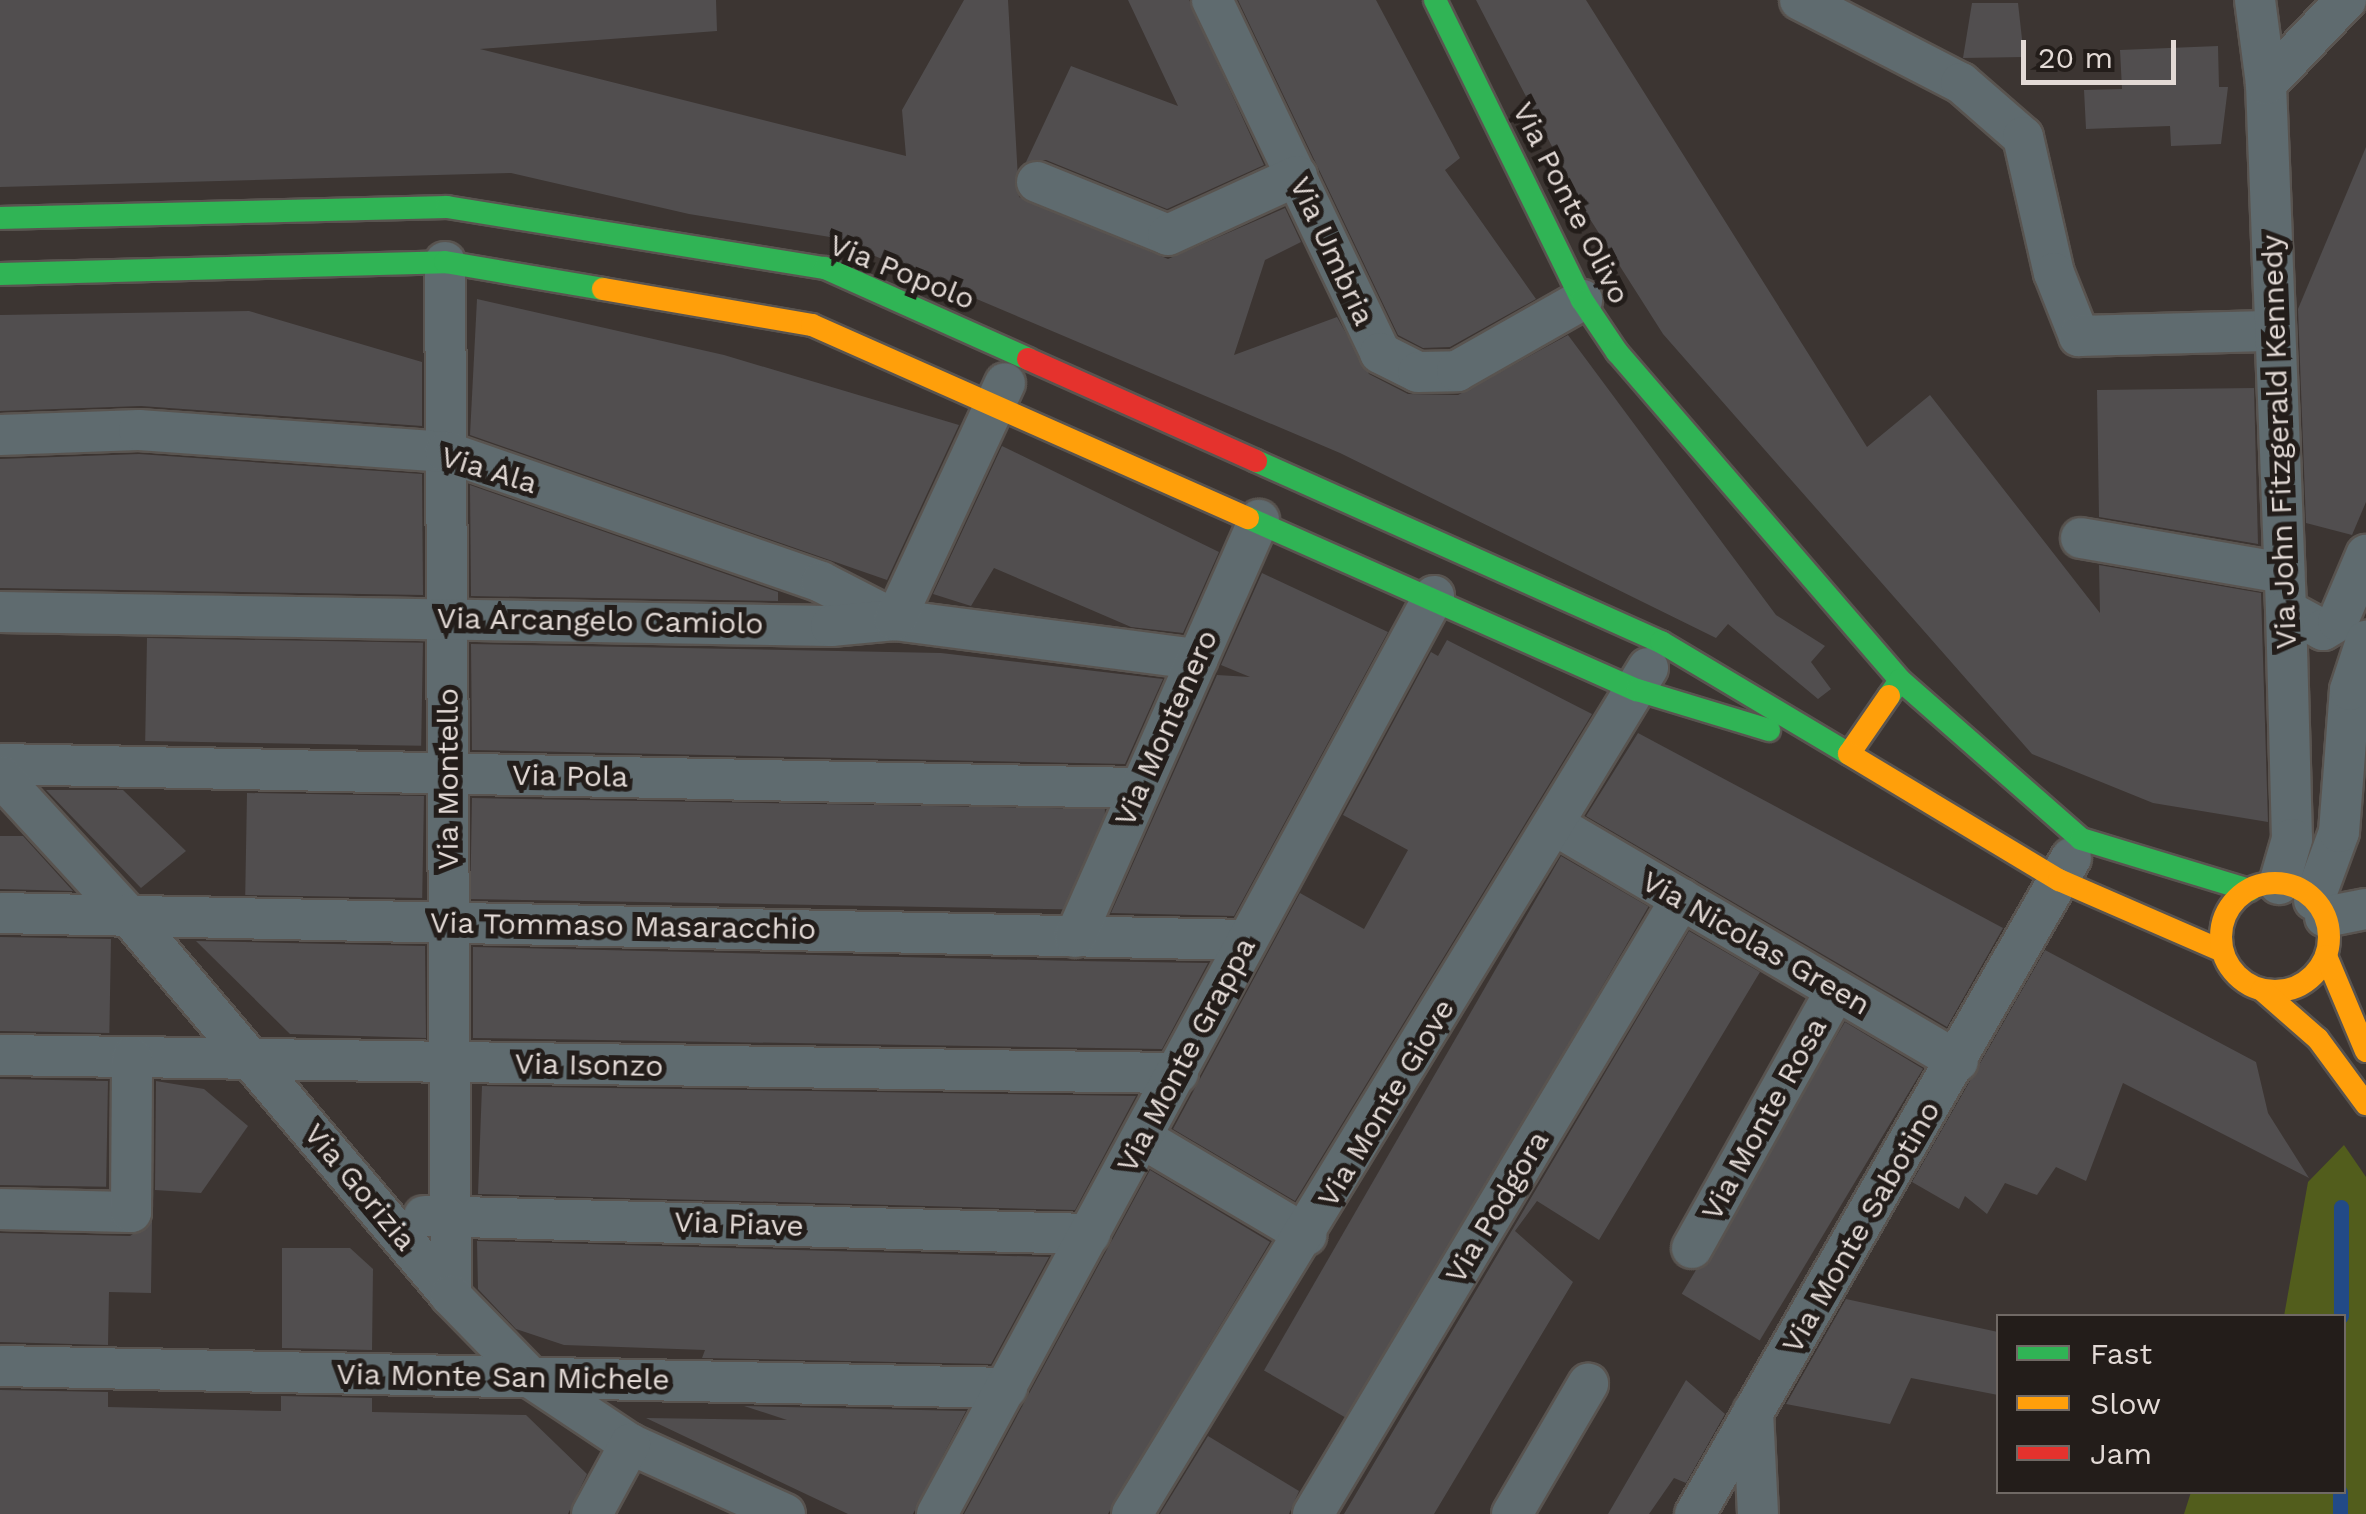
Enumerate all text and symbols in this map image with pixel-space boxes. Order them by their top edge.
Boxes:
scale bar [2026,20,2181,82]
text: 20 m [2038,40,2113,75]
street label: Via Ponte Olivo [1504,96,1638,310]
street label: Via Umbria [1282,171,1382,331]
street label: Via Popolo [824,226,980,318]
street label: Via John Fitzgerald Kennedy [2254,233,2304,651]
street label: Via Ala [436,438,542,502]
street label: Via Arcangelo Camiolo [435,600,765,642]
street label: Via Montenero [1106,624,1226,832]
street label: Via Montello [430,688,466,870]
street label: Via Pola [511,757,629,795]
street label: Via Nicolas Green [1635,863,1877,1023]
street label: Via Tommaso Masaracchio [429,905,817,947]
street label: Via Monte Grappa [1109,931,1263,1179]
street label: Via Monte Giove [1310,992,1462,1214]
street label: Via Monte Rosa [1693,1011,1835,1227]
street label: Via Isonzo [514,1046,664,1084]
street label: Via Monte Sabotino [1774,1094,1948,1360]
street label: Via Gorizia [296,1116,424,1258]
street label: Via Podgora [1437,1124,1557,1290]
street label: Via Piave [673,1204,805,1244]
legend [1996,1314,2346,1494]
text: Fast [2090,1336,2152,1371]
street label: Via Monte San Michele [336,1356,670,1398]
text: Slow [2090,1386,2161,1421]
text: Jam [2090,1436,2152,1471]

